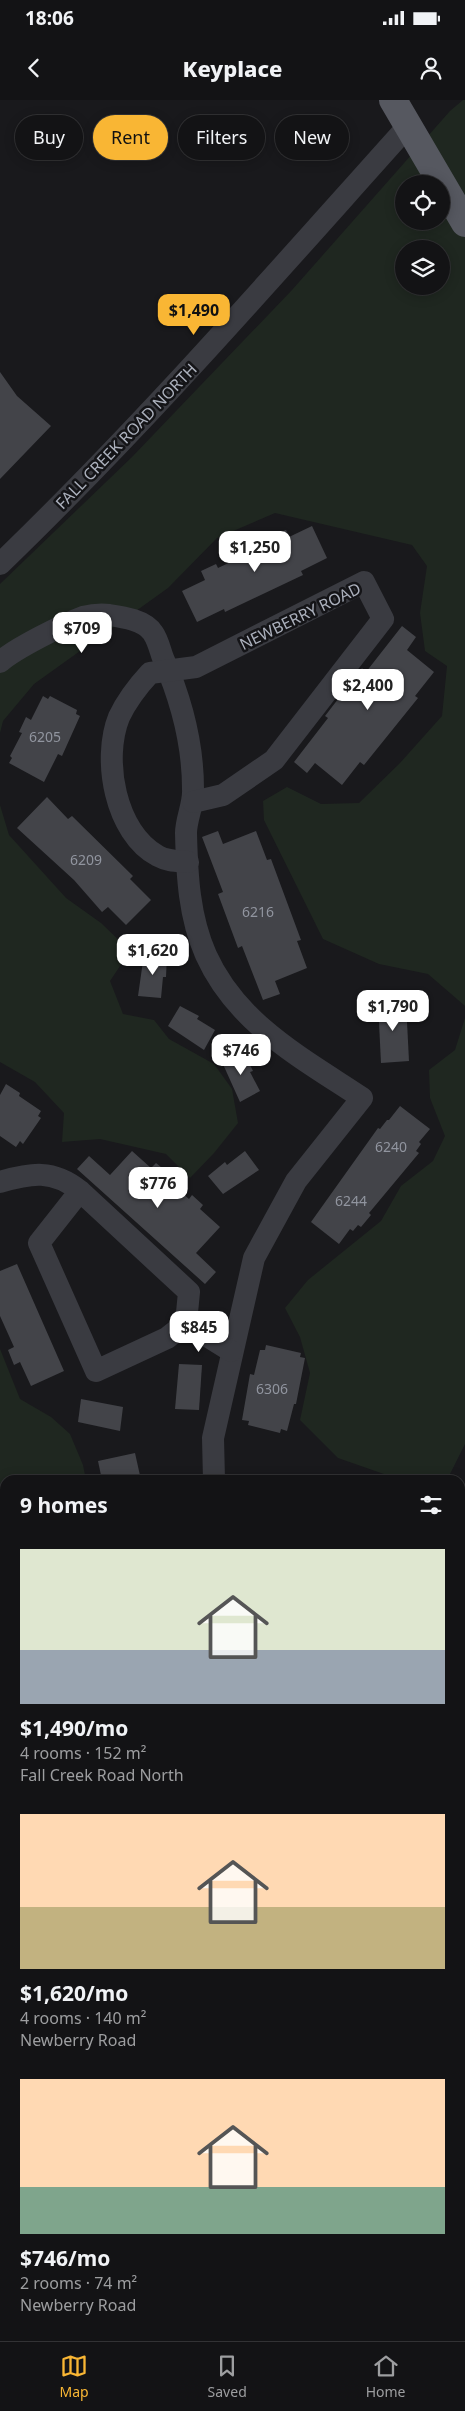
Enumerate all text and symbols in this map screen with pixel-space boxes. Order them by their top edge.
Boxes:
text: 18:06 [25,5,74,31]
text: Keyplace [183,53,282,83]
icon: back [20,54,48,82]
icon: person [417,54,445,82]
chip: Buy [15,115,83,160]
chip: Rent [93,115,168,160]
chip: Filters [178,115,265,160]
chip: New [275,115,349,160]
map controls [395,175,450,295]
button: locate [395,175,450,230]
button: layers [395,240,450,295]
pin: $1,490 [153,294,235,336]
text: $1,490 [169,299,219,321]
street label: FALL CREEK ROAD NORTH [50,358,202,514]
pin: $1,250 [214,530,296,573]
text: $1,250 [230,536,280,558]
street label: NEWBERRY ROAD [236,577,364,655]
pin: $709 [52,612,112,654]
text: $709 [64,617,100,639]
pin: $2,400 [327,668,409,711]
text: $2,400 [343,674,393,696]
house number: 6205 [29,727,61,746]
house number: 6209 [70,850,102,869]
house number: 6216 [242,902,274,921]
pin: $1,620 [112,934,194,976]
text: $1,620 [128,939,178,961]
pin: $1,790 [352,990,434,1032]
text: $1,790 [368,995,418,1017]
pin: $746 [211,1034,271,1076]
text: $746 [223,1039,259,1061]
house number: 6240 [375,1137,407,1156]
pin: $776 [128,1166,188,1209]
text: $776 [140,1172,176,1194]
house number: 6244 [335,1191,367,1210]
pin: $845 [169,1310,229,1353]
text: $845 [181,1316,217,1338]
house number: 6306 [256,1379,288,1398]
text: 9 homes [20,1491,108,1519]
icon: filters [417,1491,445,1519]
icon: home [188,1582,278,1672]
text: $1,490/mo [20,1714,128,1742]
text: 4 rooms · 152 m² [20,1742,146,1764]
text: Fall Creek Road North [20,1764,184,1786]
icon: home [188,1847,278,1937]
text: $1,620/mo [20,1979,128,2007]
text: 4 rooms · 140 m² [20,2007,146,2029]
text: Newberry Road [20,2029,136,2051]
icon: home [188,2112,278,2202]
text: $746/mo [20,2244,110,2272]
text: 2 rooms · 74 m² [20,2272,137,2294]
text: Newberry Road [20,2294,136,2316]
tab: Map [59,2352,89,2401]
tab: Saved [208,2352,247,2401]
tab: Home [366,2352,406,2401]

